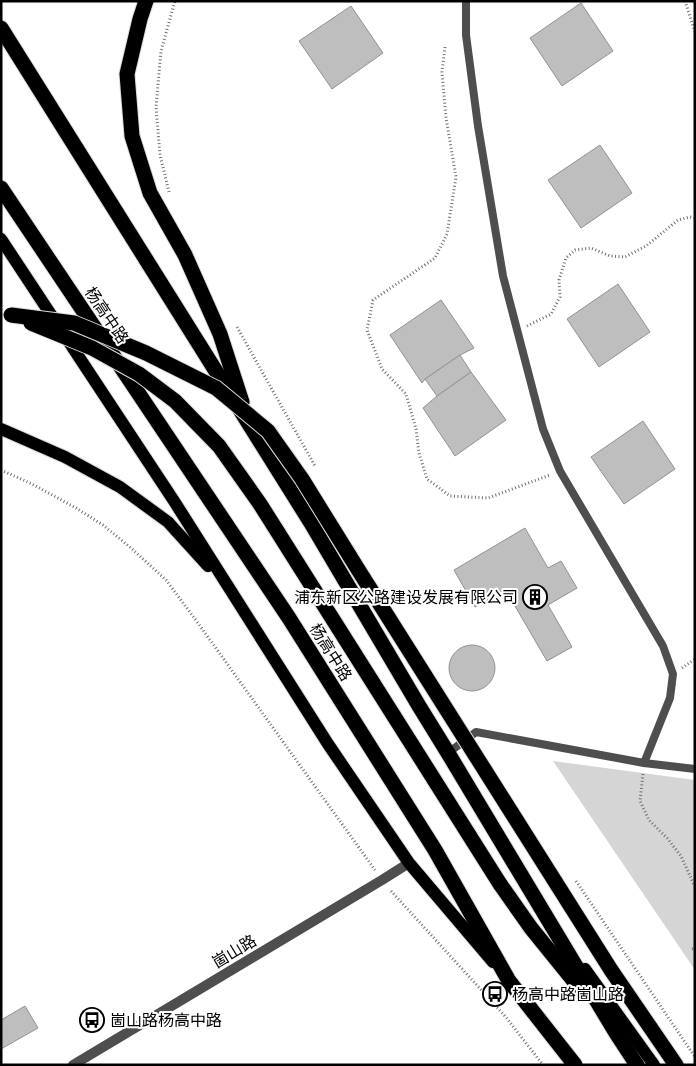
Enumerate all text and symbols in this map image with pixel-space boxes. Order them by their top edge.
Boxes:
street label: 杨高中路 [80,284,132,348]
building icon: 浦东新区公路建设发展有限公司 [522,584,548,610]
place label: 浦东新区公路建设发展有限公司 [294,589,518,608]
street label: 杨高中路 [305,621,355,685]
street label: 崮山路 [209,932,260,973]
bus stop icon: 杨高中路崮山路 [482,981,508,1007]
place label: 杨高中路崮山路 [512,986,624,1005]
bus stop icon: 崮山路杨高中路 [79,1007,105,1033]
place label: 崮山路杨高中路 [110,1012,222,1031]

